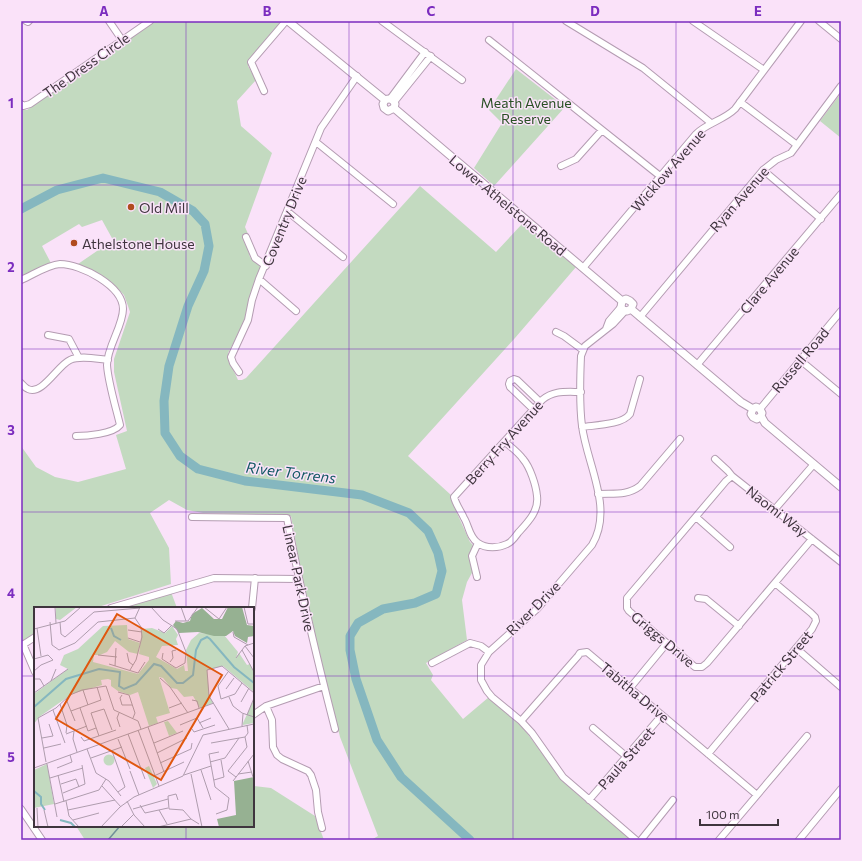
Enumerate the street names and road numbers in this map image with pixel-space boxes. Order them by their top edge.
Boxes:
street label: The Dress Circle [39,29,133,101]
street label: Wicklow Avenue [627,125,709,215]
street label: Lower Athelstone Road [446,151,570,259]
street label: Ryan Avenue [706,163,772,235]
street label: Coventry Drive [258,174,310,268]
street label: Clare Avenue [736,243,802,317]
street label: Russell Road [768,324,832,396]
street label: Berry Fry Avenue [462,396,546,488]
street label: Naomi Way [743,482,811,540]
street label: Linear Park Drive [279,523,319,633]
street label: River Drive [502,577,564,639]
street label: Griggs Drive [628,608,698,670]
street label: Patrick Street [746,627,816,705]
street label: Tabitha Drive [597,658,673,726]
street label: Paula Street [594,723,658,793]

